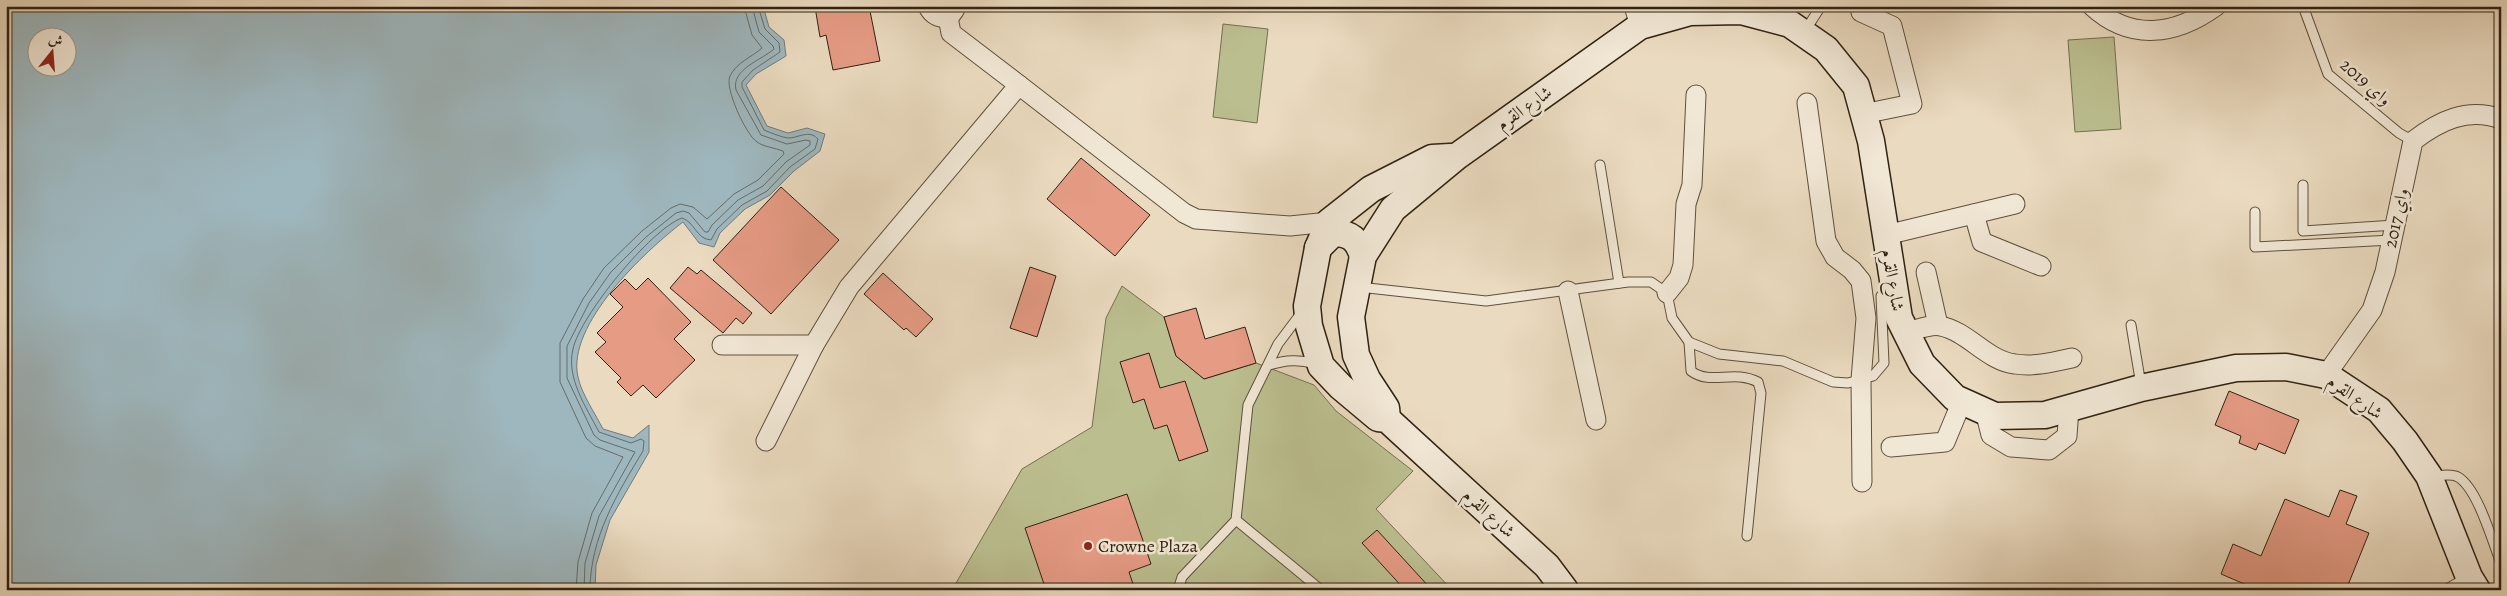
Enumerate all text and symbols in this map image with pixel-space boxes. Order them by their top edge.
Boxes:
north arrow [28,28,78,78]
text: ش [46,29,65,51]
street label: واي 2019 [2333,53,2397,113]
street label: شارع القرم [1491,80,1559,139]
street label: واي 2017 [2378,186,2417,251]
street label: شارع القرم [1872,247,1910,314]
street label: شارع القرم [2320,369,2388,428]
street label: شارع القرم [1455,483,1520,546]
place label: Crowne Plaza [1098,534,1198,558]
marker: Crowne Plaza [1082,540,1094,552]

